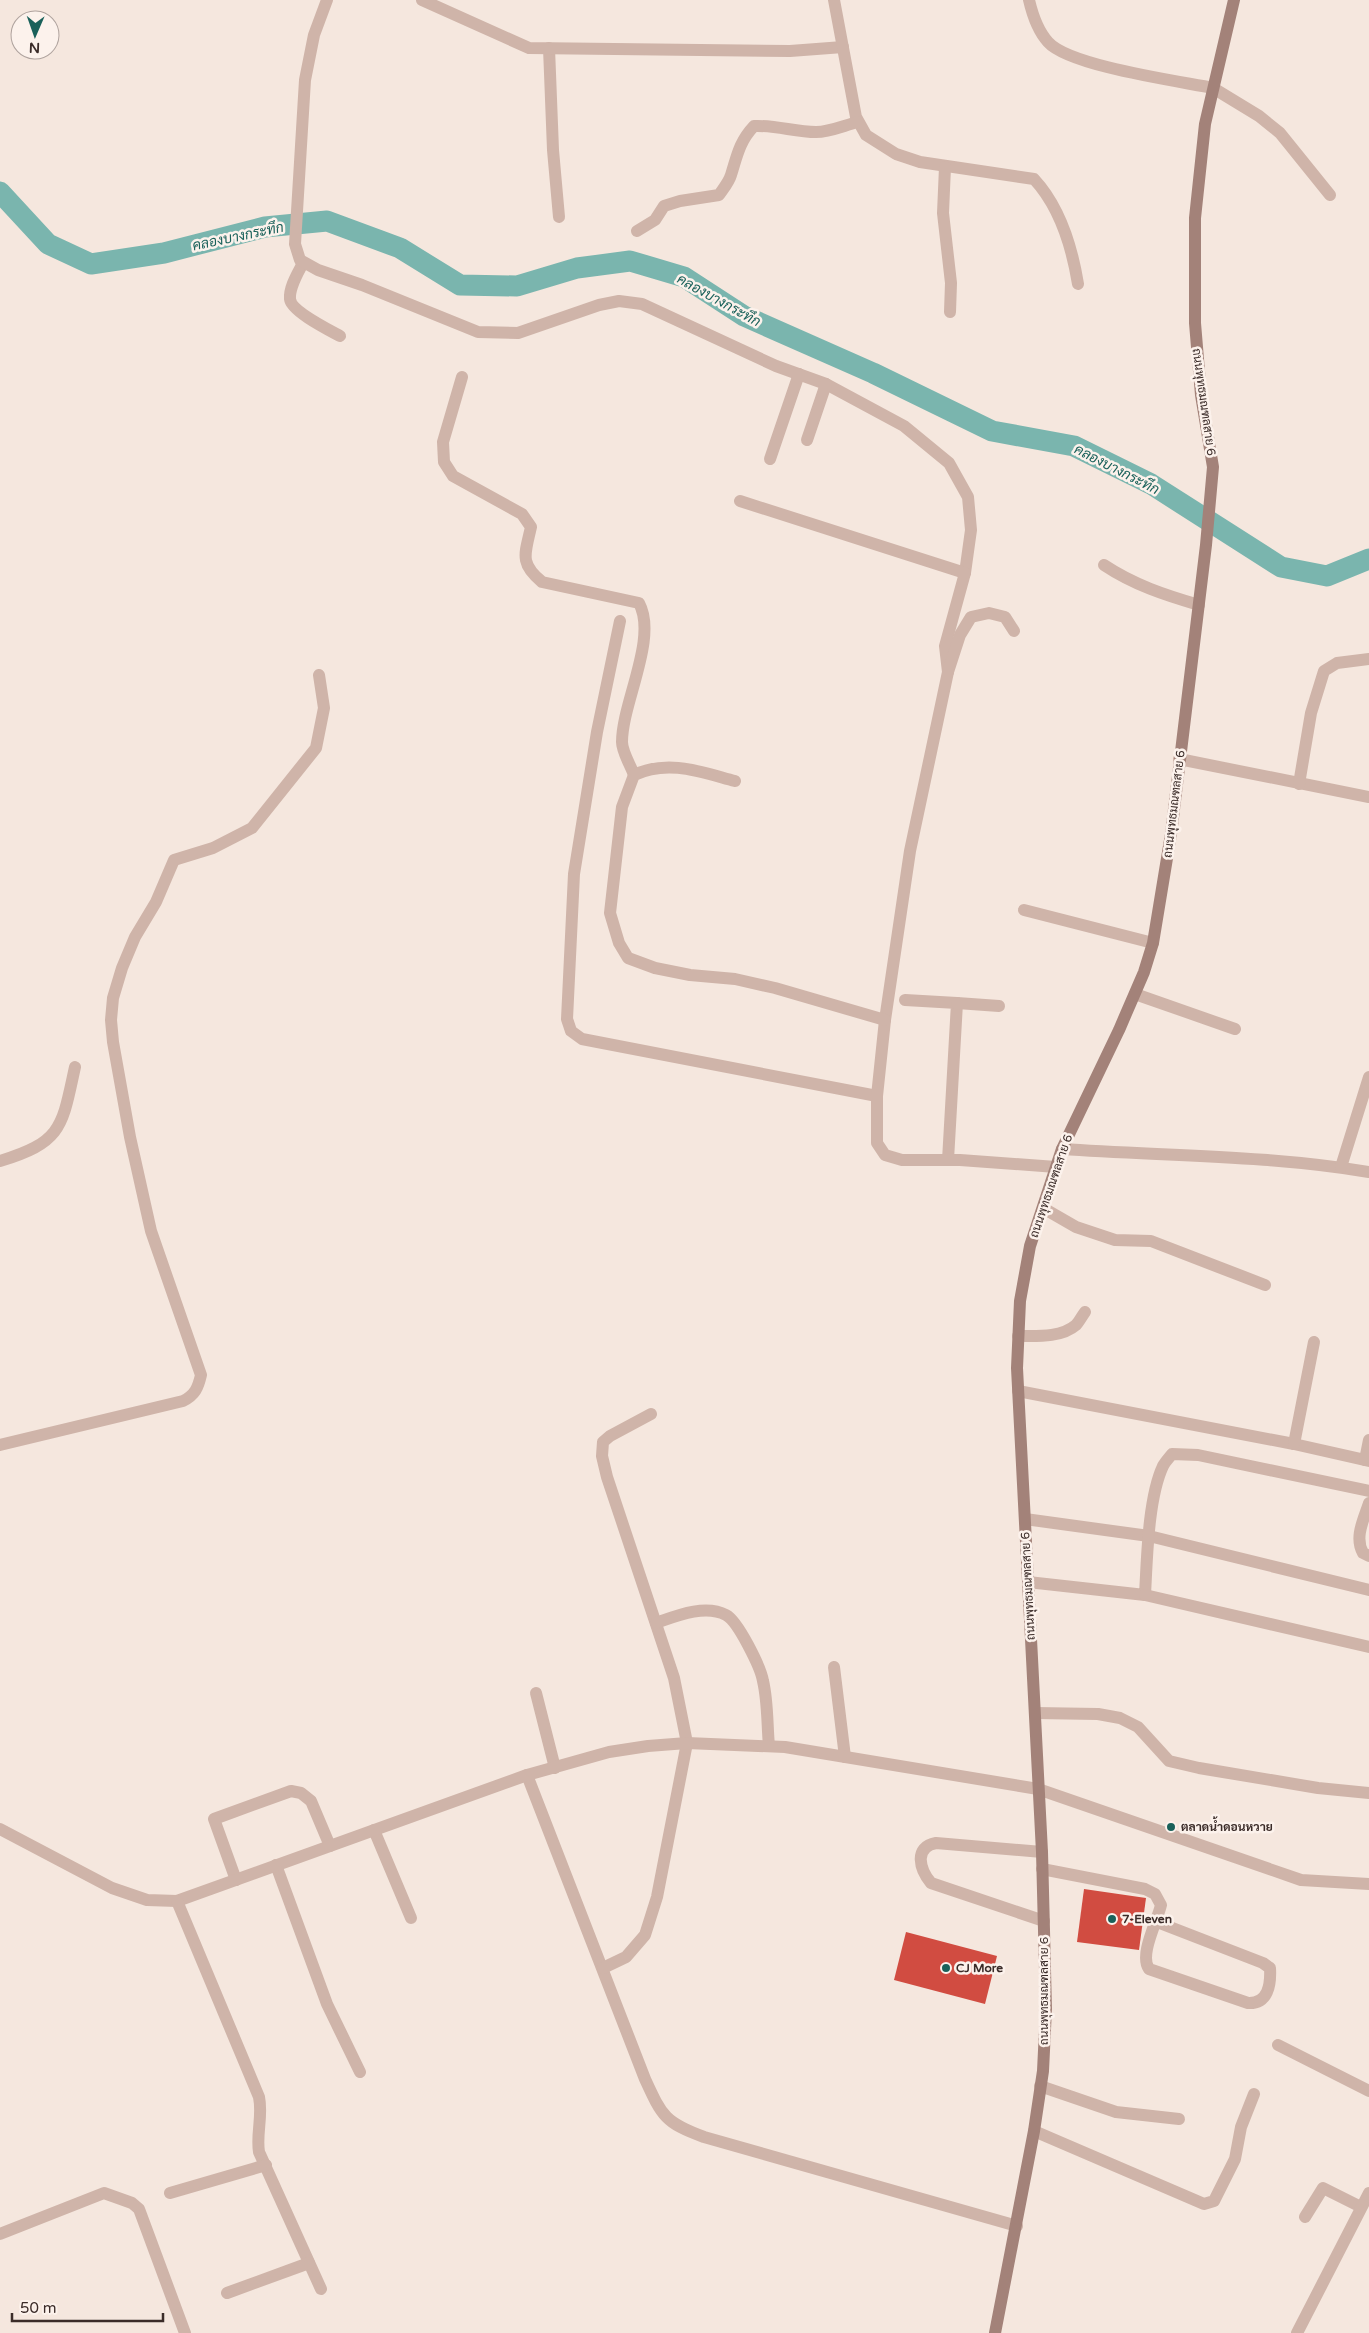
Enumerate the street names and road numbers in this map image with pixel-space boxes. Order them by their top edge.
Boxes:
street label: ถนนพุทธมณฑลสาย 6 [1188,347,1218,457]
street label: ถนนพุทธมณฑลสาย 6 [1160,749,1190,859]
street label: ถนนพุทธมณฑลสาย 6 [1027,1132,1077,1240]
street label: ถนนพุทธมณฑลสาย 6 [1018,1531,1040,1640]
street label: ถนนพุทธมณฑลสาย 6 [1037,1937,1053,2045]

